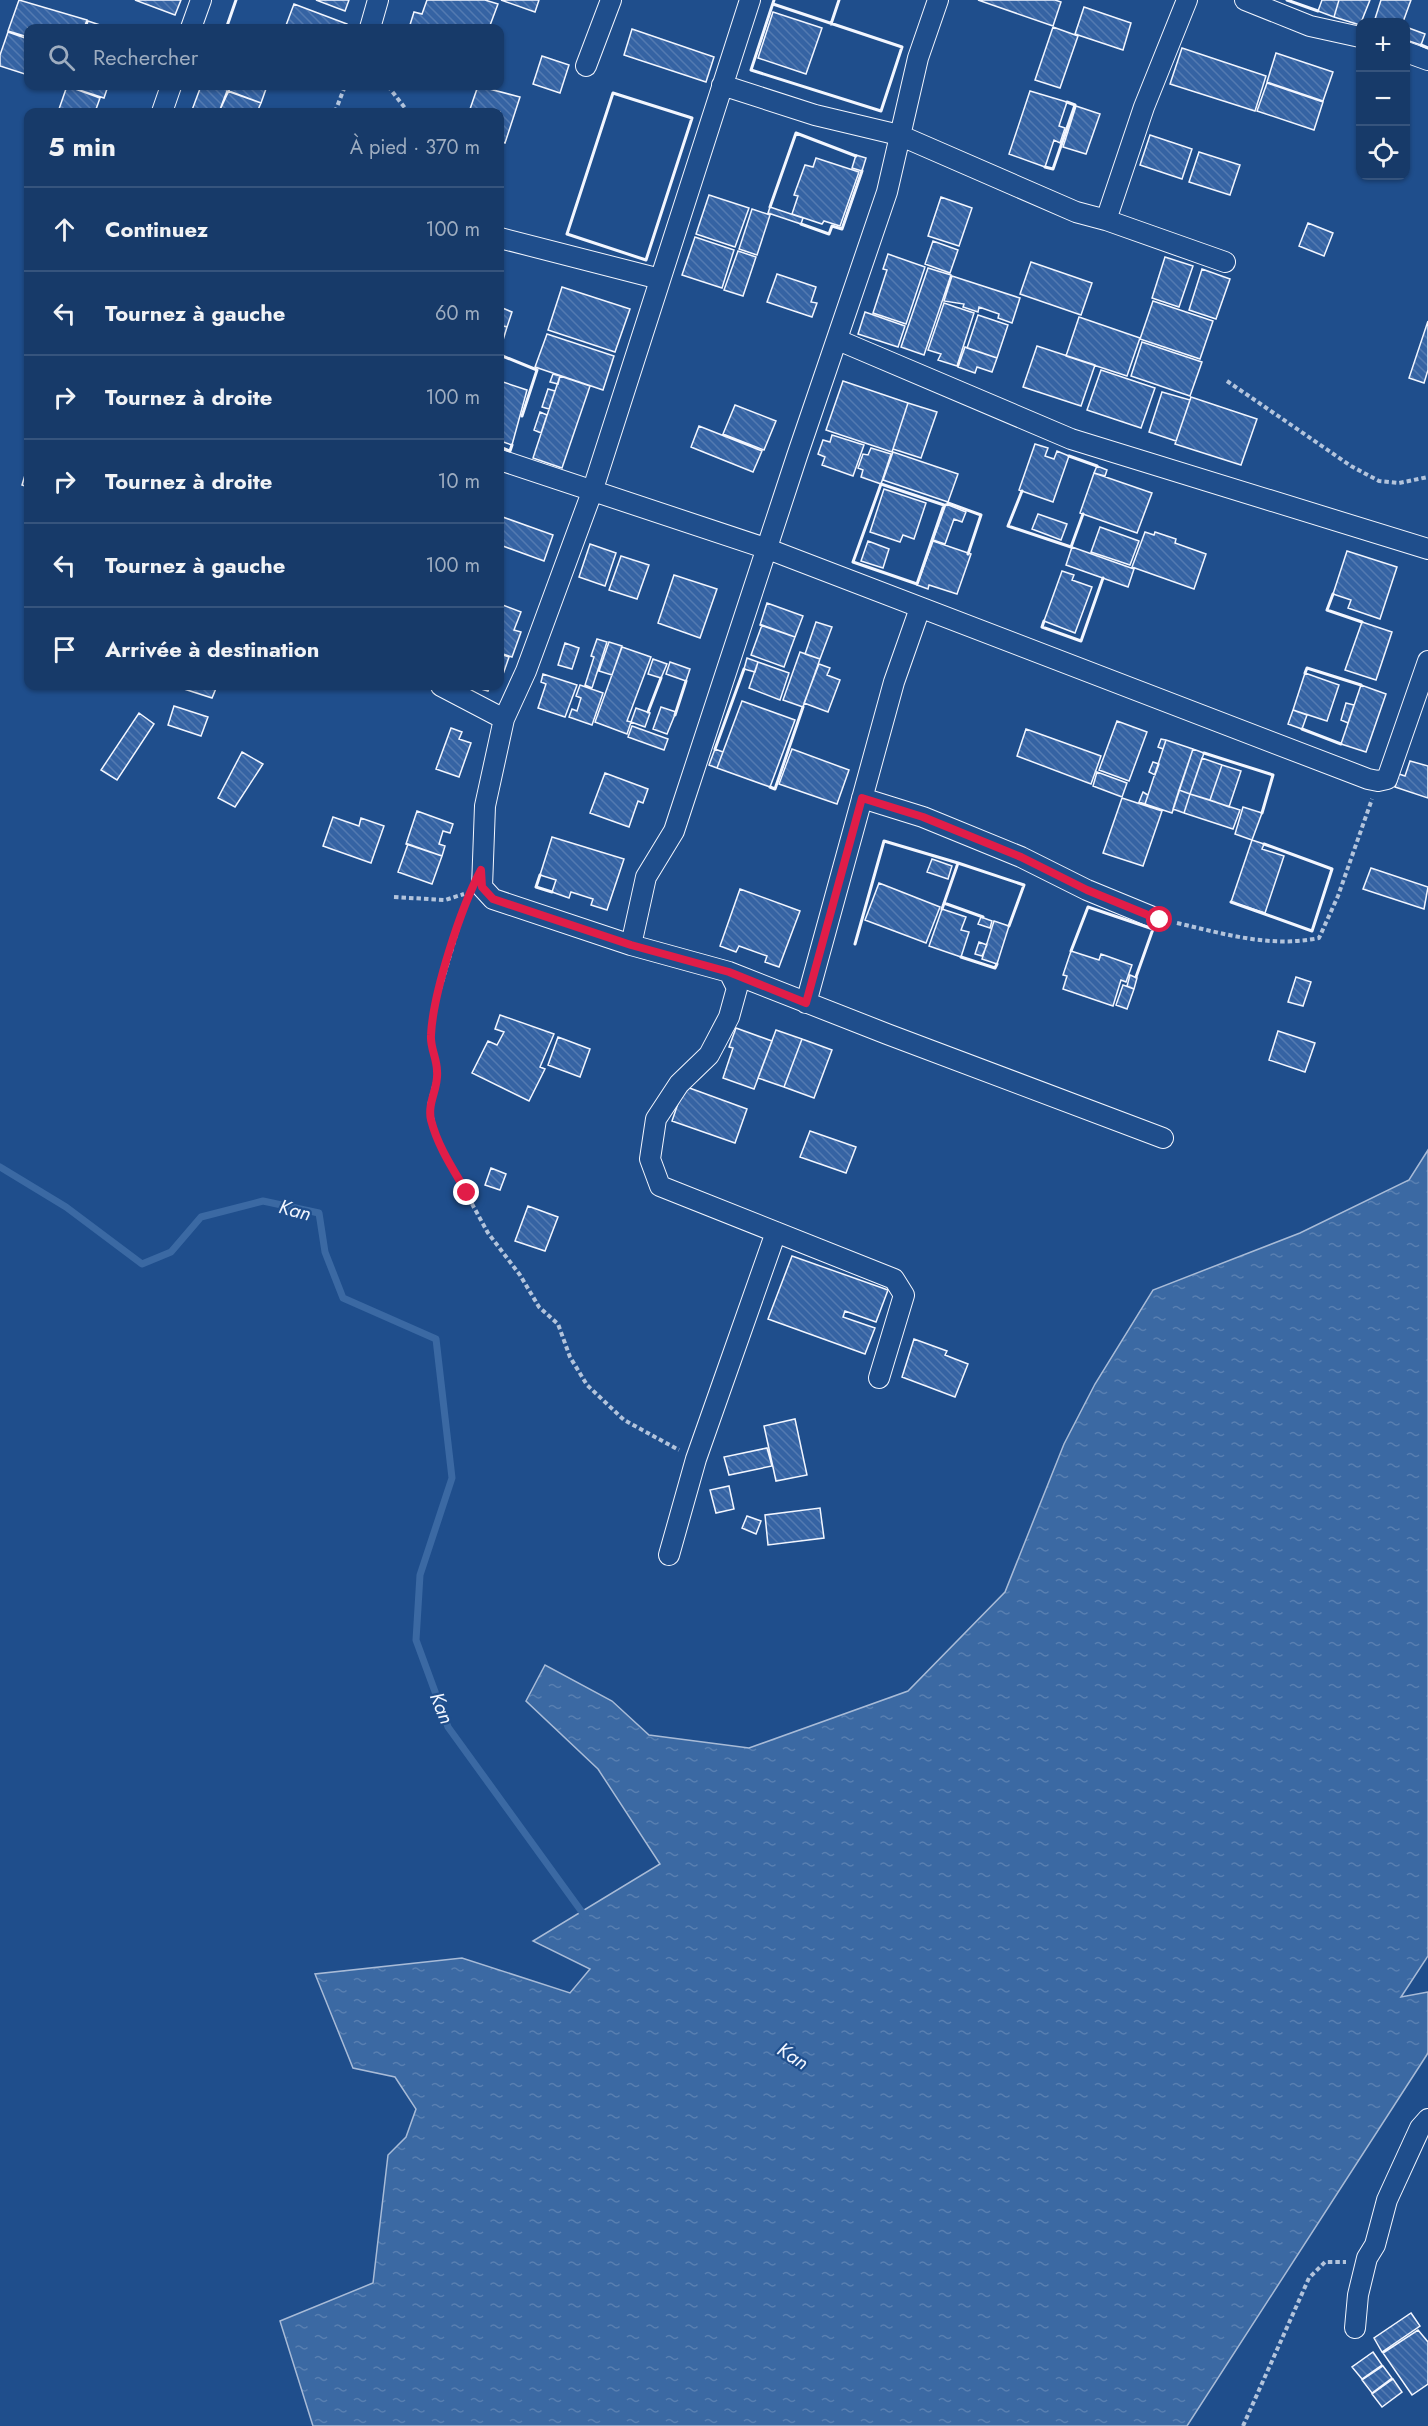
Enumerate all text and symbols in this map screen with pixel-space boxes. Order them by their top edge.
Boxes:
map controls [1356,18,1410,180]
button: + [1356,18,1410,72]
search box [24,24,504,90]
icon: search [45,41,78,74]
text: Rechercher [93,41,198,73]
button: − [1356,72,1410,126]
button: locate [1356,126,1410,180]
text: 5 min [48,128,116,166]
text: À pied · 370 m [350,133,480,162]
icon: ahead [48,213,81,246]
text: Continuez [105,213,208,245]
text: 100 m [425,215,480,244]
icon: left [48,297,81,330]
text: Tournez à gauche [105,297,285,329]
text: 60 m [435,299,480,328]
icon: right [48,381,81,414]
text: Tournez à droite [105,381,272,413]
text: 100 m [425,383,480,412]
icon: right [48,465,81,498]
text: Tournez à droite [105,465,272,497]
text: 10 m [437,467,480,496]
icon: left [48,549,81,582]
text: Tournez à gauche [105,549,285,581]
text: 100 m [425,551,480,580]
icon: arrive [48,633,81,666]
text: Arrivée à destination [105,633,319,665]
route start [1146,906,1172,932]
route end [453,1179,479,1205]
water label: Kan [276,1192,314,1229]
water label: Kan [422,1688,461,1729]
water label: Kan [771,2035,814,2077]

